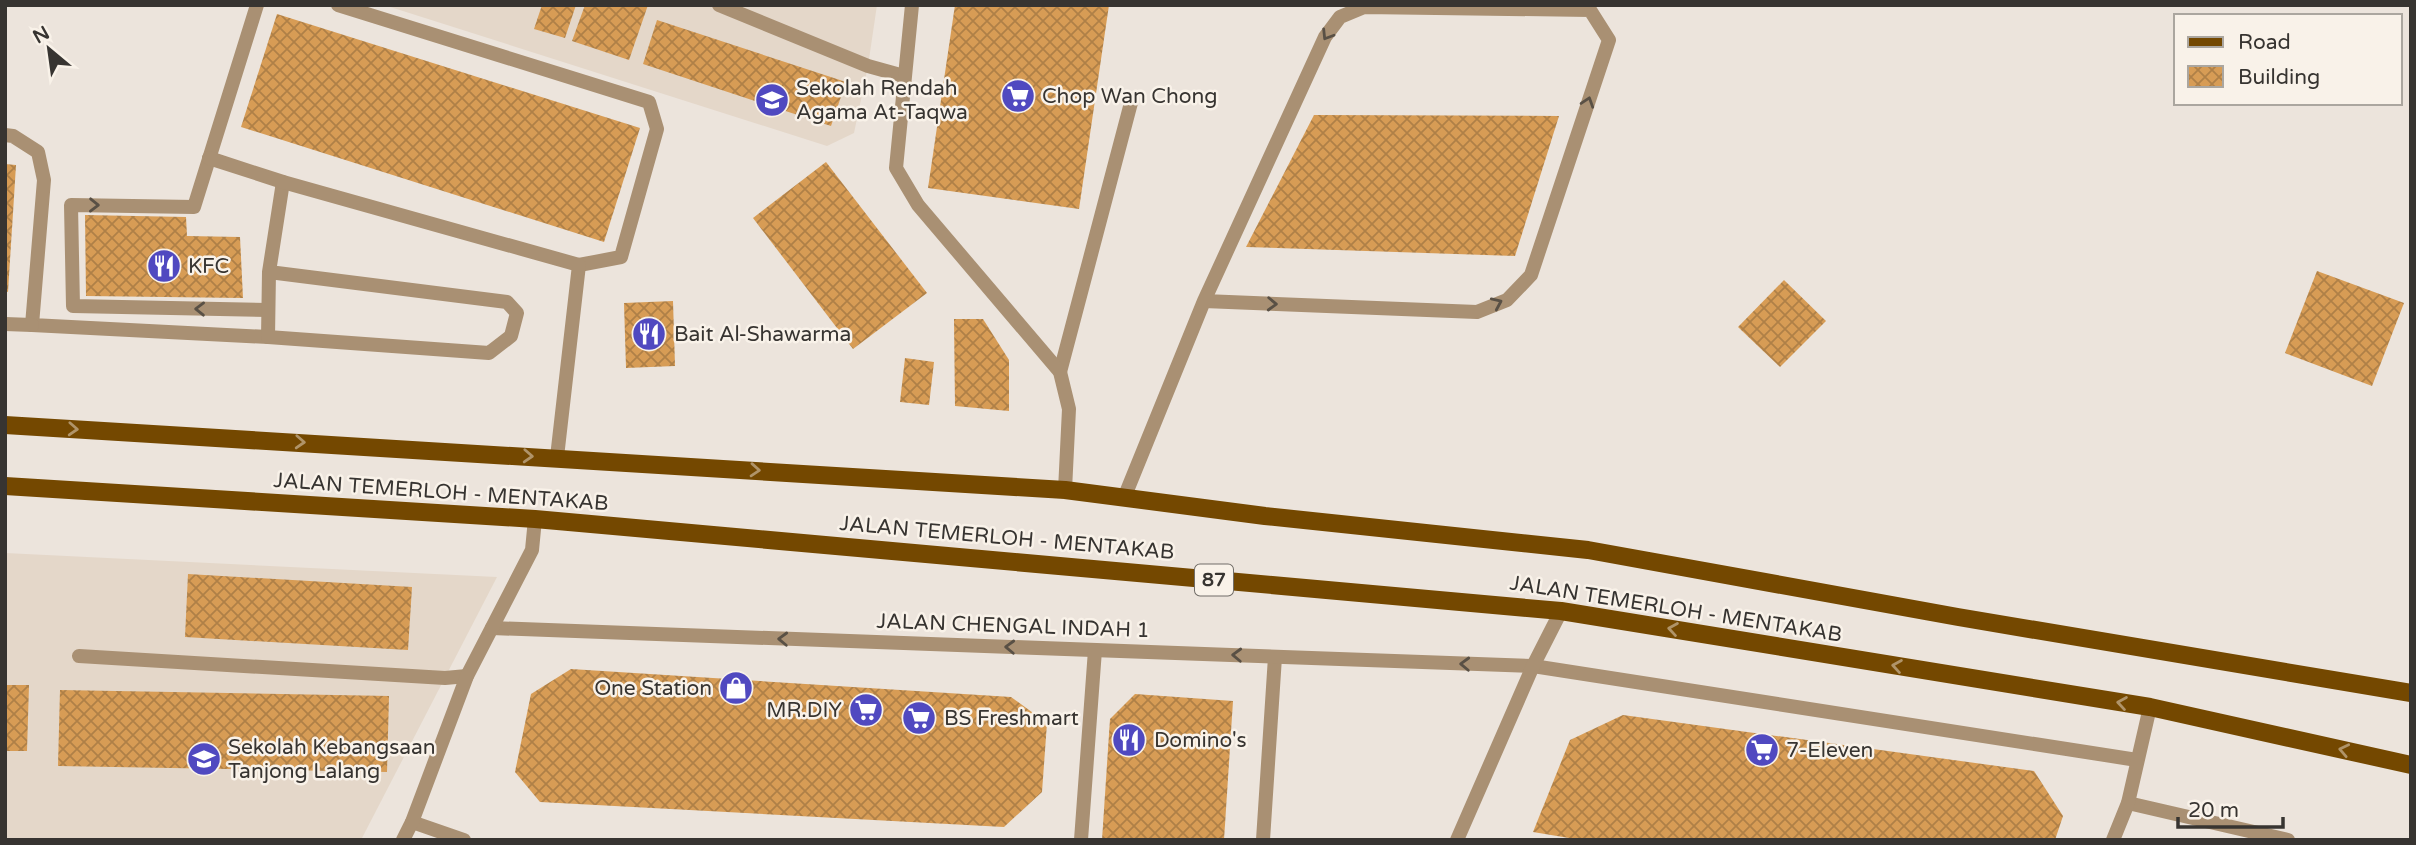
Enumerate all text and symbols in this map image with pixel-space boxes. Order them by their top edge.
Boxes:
north arrow [14,14,84,84]
legend [2174,14,2402,105]
text: N [29,22,53,48]
one-way arrow [1323,27,1336,40]
text: Road [2238,30,2291,55]
text: Building [2238,65,2320,90]
place label: Sekolah Rendah Agama At-Taqwa [796,76,968,125]
supermarket icon: Chop Wan Chong [999,77,1037,115]
school or university icon: Sekolah Rendah Agama At-Taqwa [753,81,791,119]
place label: Chop Wan Chong [1042,84,1218,109]
one-way arrow [1580,96,1595,108]
one-way arrow [89,197,100,213]
restaurant icon: KFC [145,247,183,285]
place label: KFC [188,254,229,279]
one-way arrow [1267,296,1278,311]
one-way arrow [1490,297,1503,311]
one-way arrow [194,301,205,317]
restaurant icon: Bait Al-Shawarma [630,315,668,353]
place label: Bait Al-Shawarma [674,322,851,347]
one-way arrow [68,421,79,436]
one-way arrow [295,434,306,449]
one-way arrow [522,448,533,463]
one-way arrow [749,462,760,477]
street label: JALAN TEMERLOH - MENTAKAB [273,468,609,516]
street label: JALAN TEMERLOH - MENTAKAB [839,511,1175,565]
road number: 87 [1195,565,1233,596]
street label: JALAN TEMERLOH - MENTAKAB [1508,570,1844,648]
street label: JALAN CHENGAL INDAH 1 [876,609,1150,643]
one-way arrow [1667,622,1679,637]
one-way arrow [777,631,788,646]
one-way arrow [1004,640,1015,655]
one-way arrow [1231,648,1242,663]
one-way arrow [1459,656,1470,671]
one-way arrow [1891,659,1903,674]
shop icon: One Station [717,669,755,707]
place label: One Station [594,676,712,701]
supermarket icon: MR.DIY [847,691,885,729]
one-way arrow [2116,696,2128,711]
place label: MR.DIY [766,698,842,723]
supermarket icon: BS Freshmart [900,699,938,737]
place label: BS Freshmart [944,706,1079,731]
restaurant icon: Domino's [1110,721,1148,759]
place label: Domino's [1154,728,1247,753]
supermarket icon: 7-Eleven [1743,731,1781,769]
place label: Sekolah Kebangsaan Tanjong Lalang [228,735,436,784]
place label: 7-Eleven [1786,738,1873,763]
school or university icon: Sekolah Kebangsaan Tanjong Lalang [185,740,223,778]
one-way arrow [2338,744,2350,759]
scale bar [2178,786,2283,830]
text: 20 m [2188,798,2239,823]

